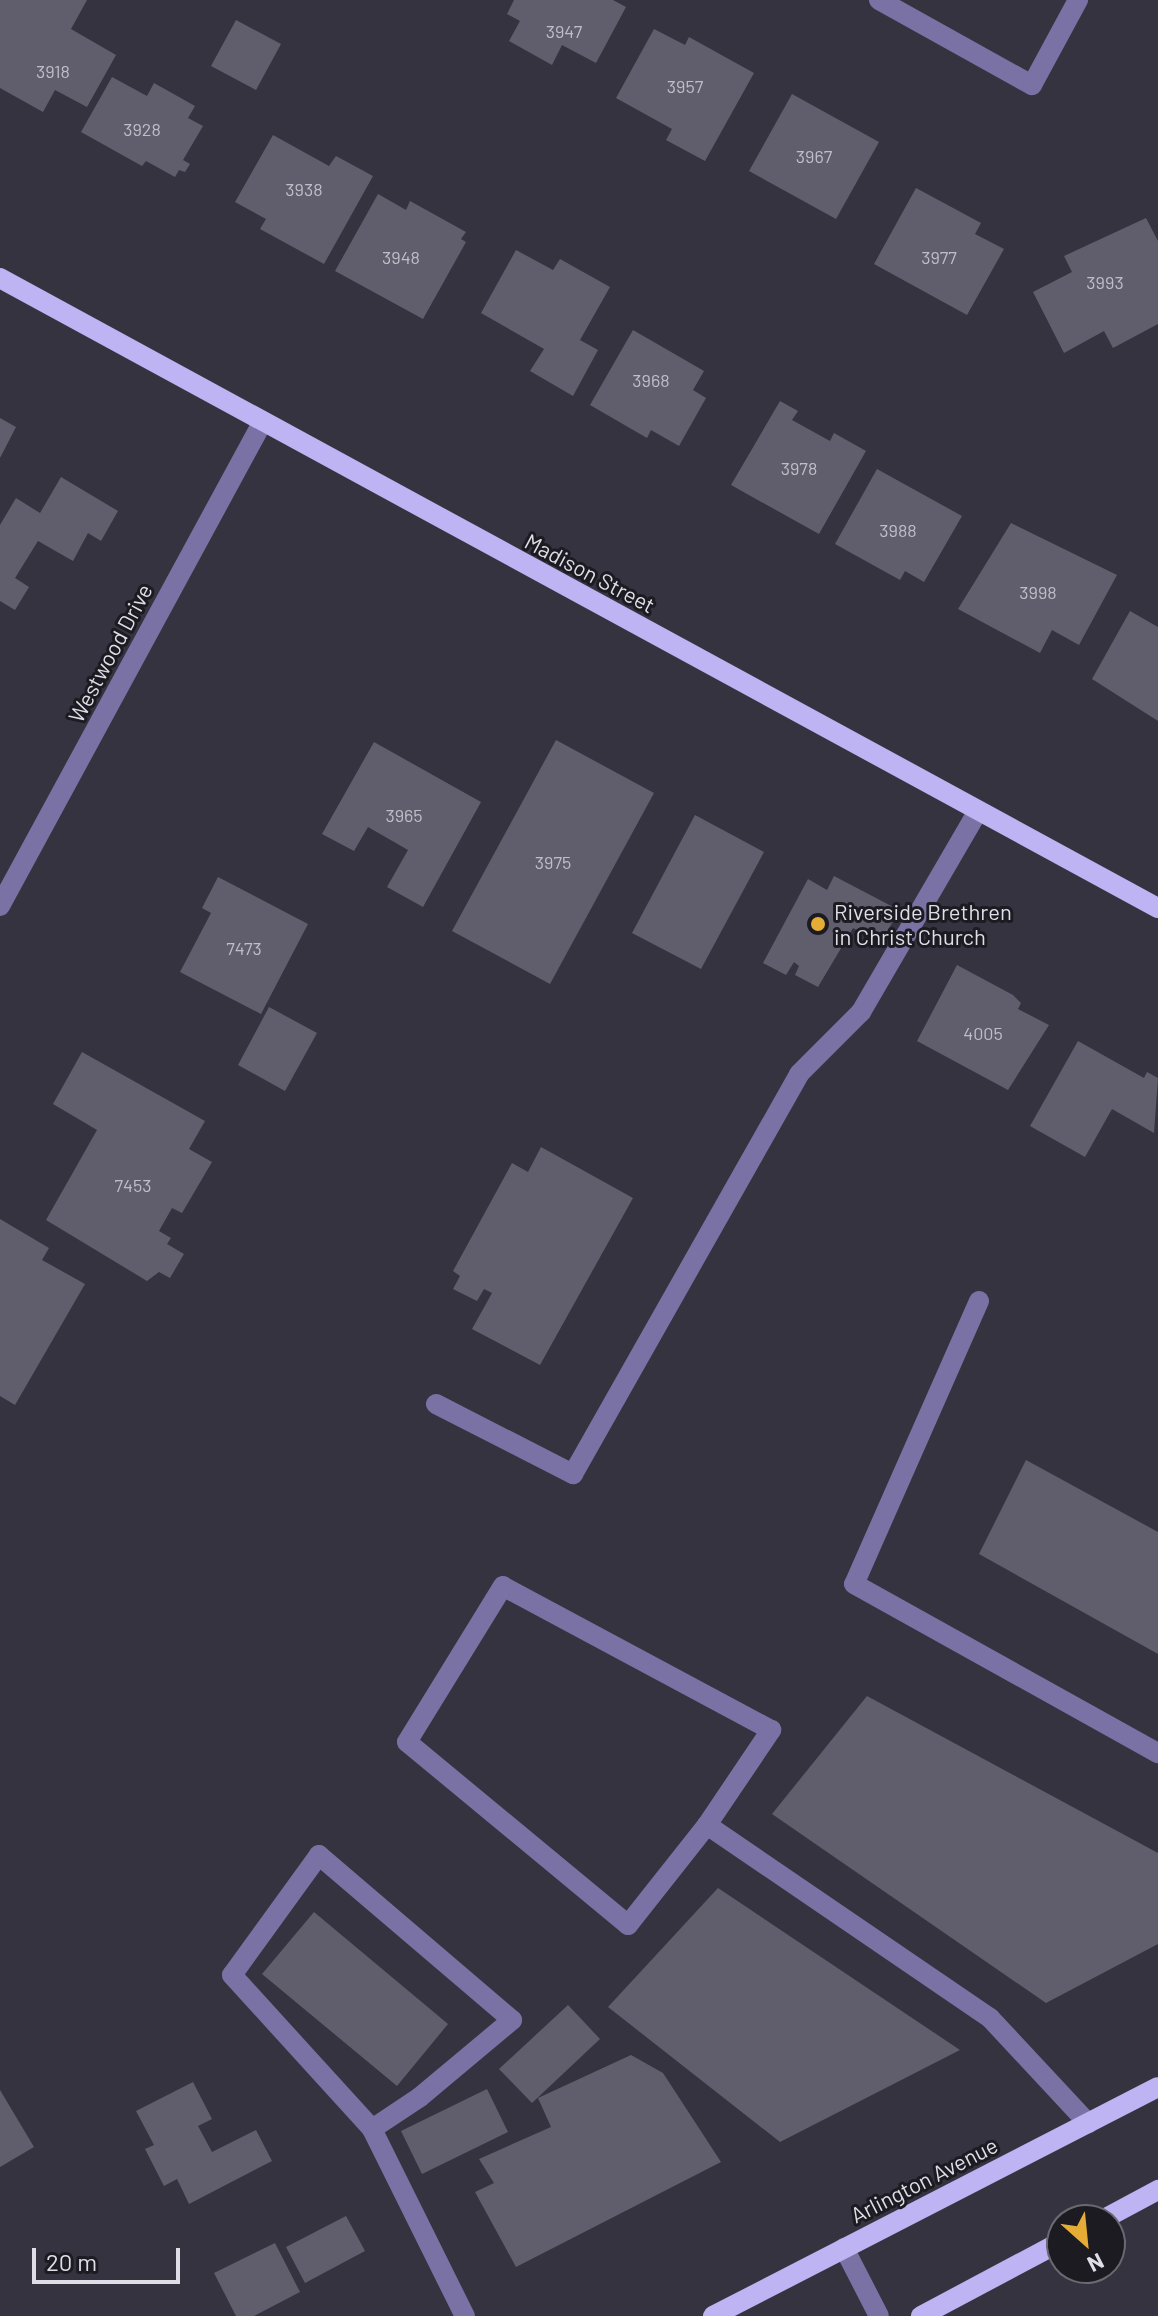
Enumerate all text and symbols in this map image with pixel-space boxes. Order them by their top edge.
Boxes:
house number: 3947 [546,20,582,42]
house number: 3918 [36,60,70,82]
house number: 3957 [667,75,703,97]
house number: 3928 [123,118,161,140]
house number: 3967 [796,145,832,167]
house number: 3938 [285,178,323,200]
house number: 3948 [382,246,420,268]
house number: 3977 [921,246,957,268]
house number: 3993 [1086,271,1124,293]
house number: 3968 [632,369,670,391]
house number: 3978 [781,457,817,479]
house number: 3988 [879,519,917,541]
street label: Madison Street [520,528,660,618]
street label: Westwood Drive [62,579,158,727]
house number: 3998 [1019,581,1057,603]
house number: 3965 [385,804,423,826]
house number: 3975 [535,851,571,873]
place label: Riverside Brethren in Christ Church [834,898,1012,950]
marker: Riverside Brethren in Christ Church [809,915,827,933]
house number: 7473 [226,937,262,959]
house number: 4005 [963,1022,1003,1044]
house number: 7453 [115,1174,151,1196]
street label: Arlington Avenue [846,2132,1002,2228]
north arrow [1046,2204,1126,2284]
scale bar [36,2232,184,2282]
text: 20 m [46,2247,97,2276]
text: N [1084,2249,1108,2279]

